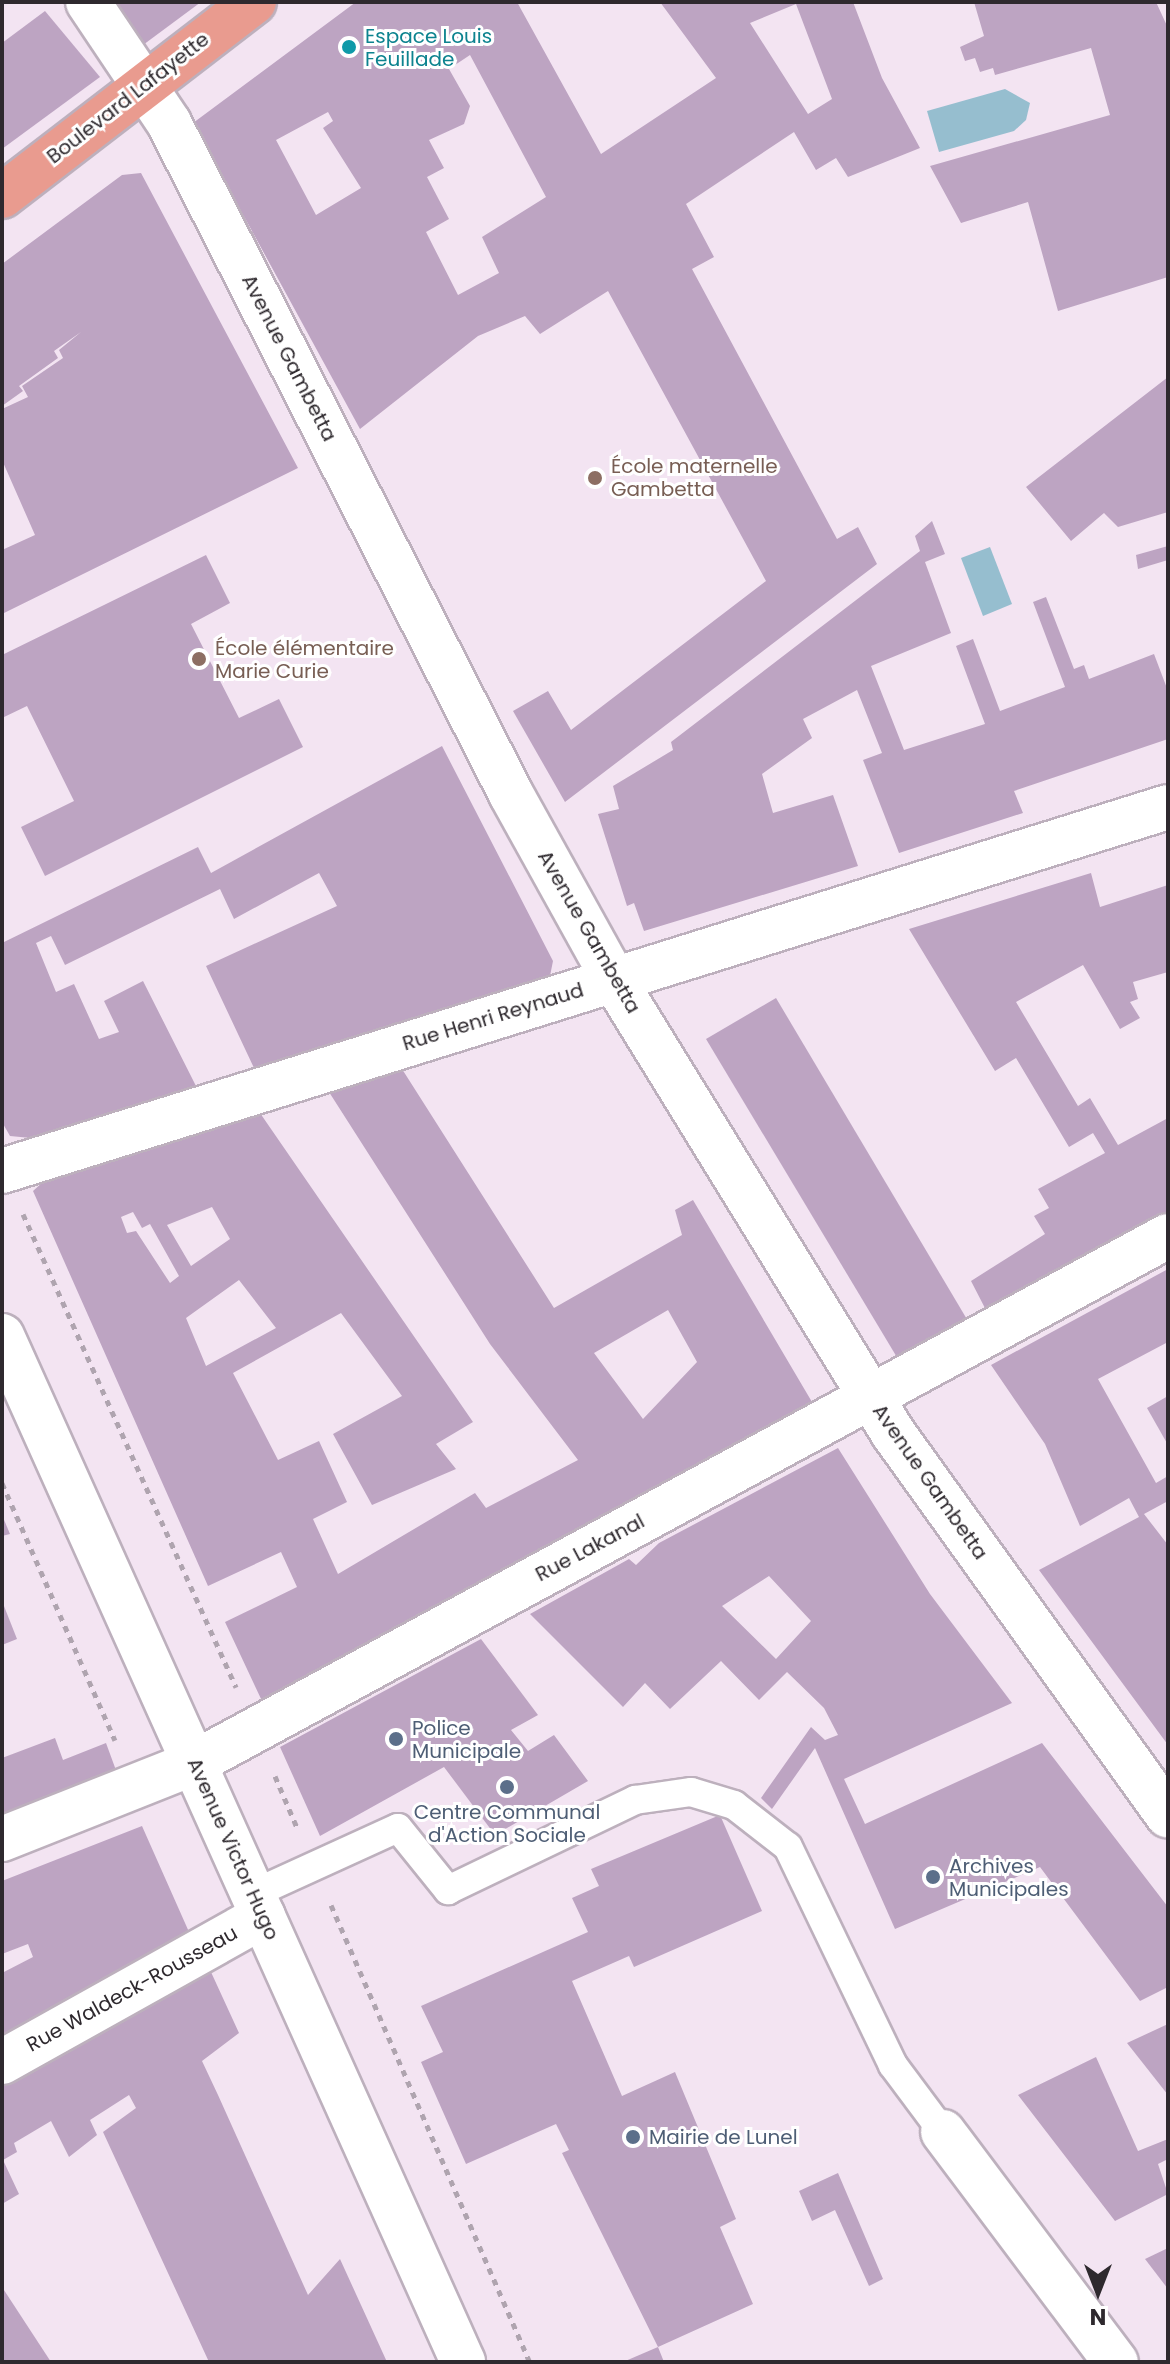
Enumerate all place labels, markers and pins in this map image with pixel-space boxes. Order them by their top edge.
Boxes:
place label: Espace Louis Feuillade [365,24,492,71]
marker: Espace Louis Feuillade [340,38,358,56]
place label: École maternelle Gambetta [611,454,778,501]
marker: École maternelle Gambetta [586,469,604,487]
place label: École élémentaire Marie Curie [215,636,394,683]
marker: École élémentaire Marie Curie [190,650,208,668]
place label: Police Municipale [412,1716,521,1763]
marker: Police Municipale [387,1730,405,1748]
marker: Centre Communal d'Action Sociale [498,1778,516,1796]
place label: Centre Communal d'Action Sociale [414,1800,600,1847]
place label: Archives Municipales [949,1854,1069,1901]
marker: Archives Municipales [924,1868,942,1886]
place label: Mairie de Lunel [649,2125,798,2149]
marker: Mairie de Lunel [624,2128,642,2146]

